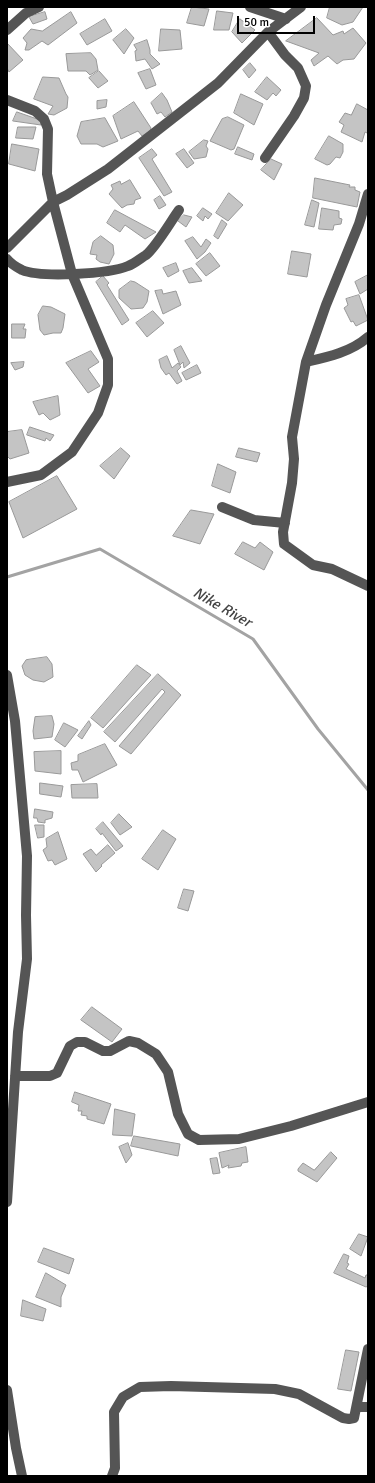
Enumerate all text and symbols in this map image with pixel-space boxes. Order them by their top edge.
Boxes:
scale bar [239,8,317,34]
text: 50 m [244,15,269,30]
water label: Nike River [189,584,255,632]

